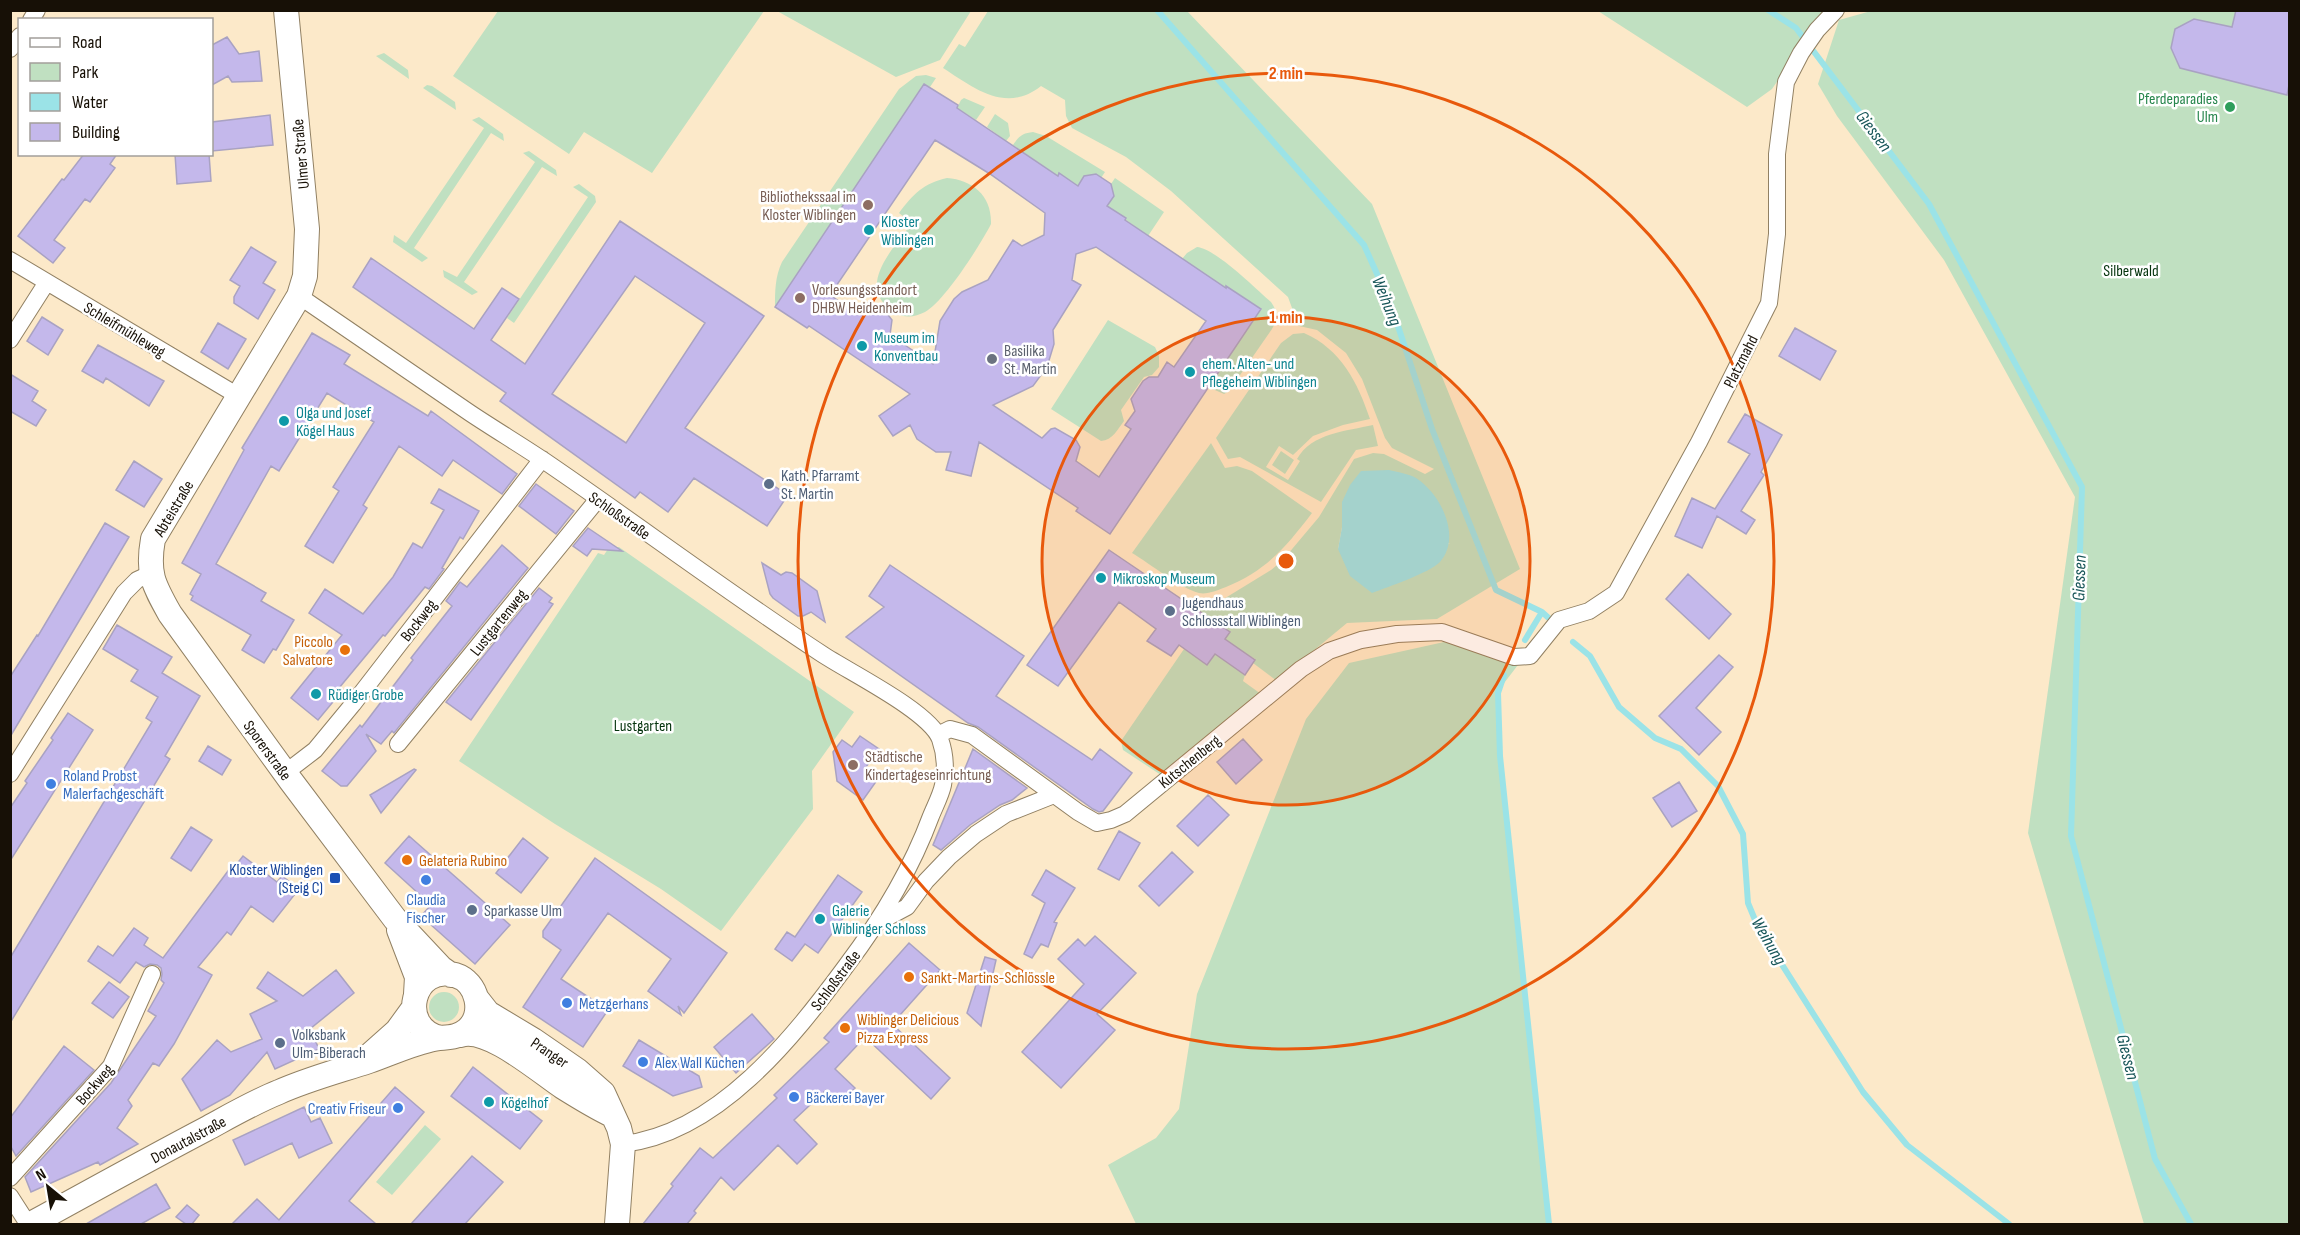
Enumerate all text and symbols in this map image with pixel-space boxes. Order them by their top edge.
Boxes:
legend [18,18,213,156]
text: Road [72,32,102,53]
text: Park [72,62,98,83]
text: 2 min [1269,63,1303,84]
place label: Pferdeparadies Ulm [2138,90,2218,127]
text: Water [72,92,108,113]
marker: Pferdeparadies Ulm [2223,100,2237,114]
water label: Giessen [1851,107,1896,156]
street label: Ulmer Straße [289,118,314,190]
text: Building [72,122,120,143]
place label: Bibliothekssaal im Kloster Wiblingen [760,188,856,225]
marker: Bibliothekssaal im Kloster Wiblingen [861,198,875,212]
place label: Kloster Wiblingen [881,213,934,250]
marker: Kloster Wiblingen [862,223,876,237]
park label: Silberwald [2103,262,2159,281]
water label: Weihung [1367,274,1406,329]
place label: Vorlesungsstandort DHBW Heidenheim [812,281,917,318]
marker: Vorlesungsstandort DHBW Heidenheim [793,291,807,305]
street label: Schleifmühleweg [80,298,169,362]
text: 1 min [1269,307,1303,328]
place label: Museum im Konventbau [874,329,938,366]
street label: Platzmahd [1720,332,1763,391]
marker: Museum im Konventbau [855,339,869,353]
place label: Basilika St. Martin [1004,342,1057,379]
marker: Basilika St. Martin [985,352,999,366]
place label: ehem. Alten- und Pflegeheim Wiblingen [1202,355,1317,392]
marker: ehem. Alten- und Pflegeheim Wiblingen [1183,365,1197,379]
place label: Olga und Josef Kögel Haus [296,404,372,441]
marker: Olga und Josef Kögel Haus [277,414,291,428]
place label: Kath. Pfarramt St. Martin [781,467,860,504]
street label: Abteistraße [150,477,198,541]
marker: Kath. Pfarramt St. Martin [762,477,776,491]
street label: Schloßstraße [585,488,654,544]
centre of rings [1276,551,1296,571]
water label: Giessen [2068,554,2091,602]
place label: Mikroskop Museum [1113,570,1215,589]
marker: Mikroskop Museum [1094,571,1108,585]
street label: Lustgartenweg [467,586,532,660]
place label: Jugendhaus Schlossstall Wiblingen [1181,594,1301,631]
street label: Bockweg [397,596,441,646]
marker: Jugendhaus Schlossstall Wiblingen [1163,604,1177,618]
place label: Piccolo Salvatore [283,633,333,670]
marker: Piccolo Salvatore [338,643,352,657]
place label: Rüdiger Grobe [328,686,404,705]
marker: Rüdiger Grobe [309,687,323,701]
street label: Sporerstraße [239,717,295,785]
park label: Lustgarten [614,717,672,736]
street label: Kutschenberg [1155,731,1225,793]
place label: Städtische Kindertageseinrichtung [865,748,991,785]
marker: Städtische Kindertageseinrichtung [846,758,860,772]
place label: Roland Probst Malerfachgeschäft [63,767,164,804]
marker: Roland Probst Malerfachgeschäft [44,777,58,791]
place label: Gelateria Rubino [419,852,507,871]
marker: Gelateria Rubino [400,853,414,867]
place label: Kloster Wiblingen (Steig C) [229,861,323,898]
marker: Kloster Wiblingen (Steig C) [328,871,342,885]
marker: Claudia Fischer [419,873,433,887]
place label: Claudia Fischer [406,891,446,928]
place label: Sparkasse Ulm [484,902,562,921]
place label: Galerie Wiblinger Schloss [832,902,926,939]
marker: Sparkasse Ulm [465,903,479,917]
marker: Galerie Wiblinger Schloss [813,912,827,926]
water label: Weihung [1747,914,1791,969]
street label: Schloßstraße [807,947,865,1015]
place label: Sankt-Martins-Schlössle [921,969,1055,988]
marker: Sankt-Martins-Schlössle [902,970,916,984]
place label: Metzgerhans [579,995,649,1014]
marker: Metzgerhans [560,996,574,1010]
place label: Wiblinger Delicious Pizza Express [857,1011,959,1048]
marker: Wiblinger Delicious Pizza Express [838,1021,852,1035]
place label: Volksbank Ulm-Biberach [292,1026,366,1063]
water label: Giessen [2112,1032,2143,1083]
street label: Pranger [527,1034,572,1073]
marker: Volksbank Ulm-Biberach [273,1036,287,1050]
place label: Alex Wall Küchen [654,1054,745,1073]
marker: Alex Wall Küchen [636,1055,650,1069]
street label: Bockweg [72,1061,118,1109]
place label: Bäckerei Bayer [806,1089,885,1108]
marker: Bäckerei Bayer [787,1090,801,1104]
place label: Kögelhof [501,1094,549,1113]
marker: Kögelhof [482,1095,496,1109]
place label: Creativ Friseur [308,1100,386,1119]
marker: Creativ Friseur [391,1101,405,1115]
street label: Donautalstraße [148,1113,230,1168]
north arrow [18,1157,78,1217]
text: N [33,1165,50,1186]

